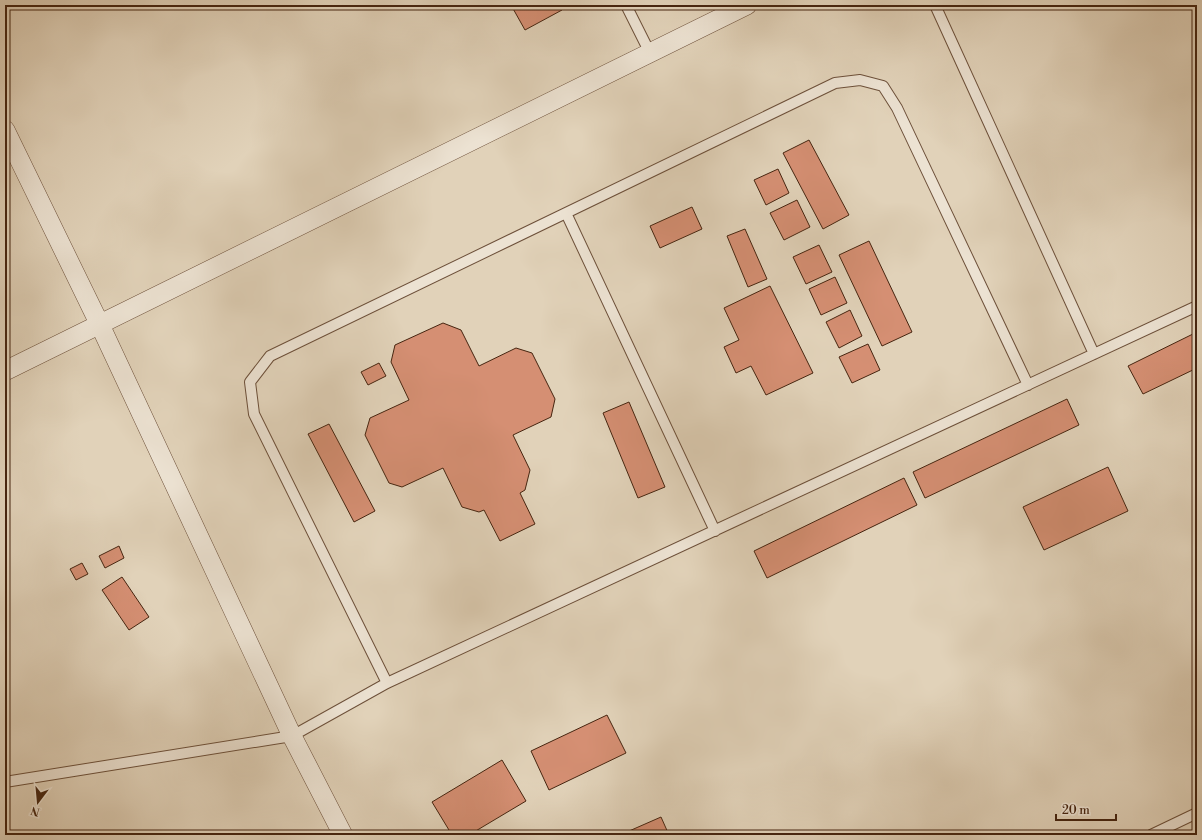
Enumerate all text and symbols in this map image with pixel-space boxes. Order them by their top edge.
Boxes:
north arrow [18,782,58,822]
scale bar [1056,796,1116,822]
text: N [29,803,42,819]
text: 20 m [1062,803,1090,818]

